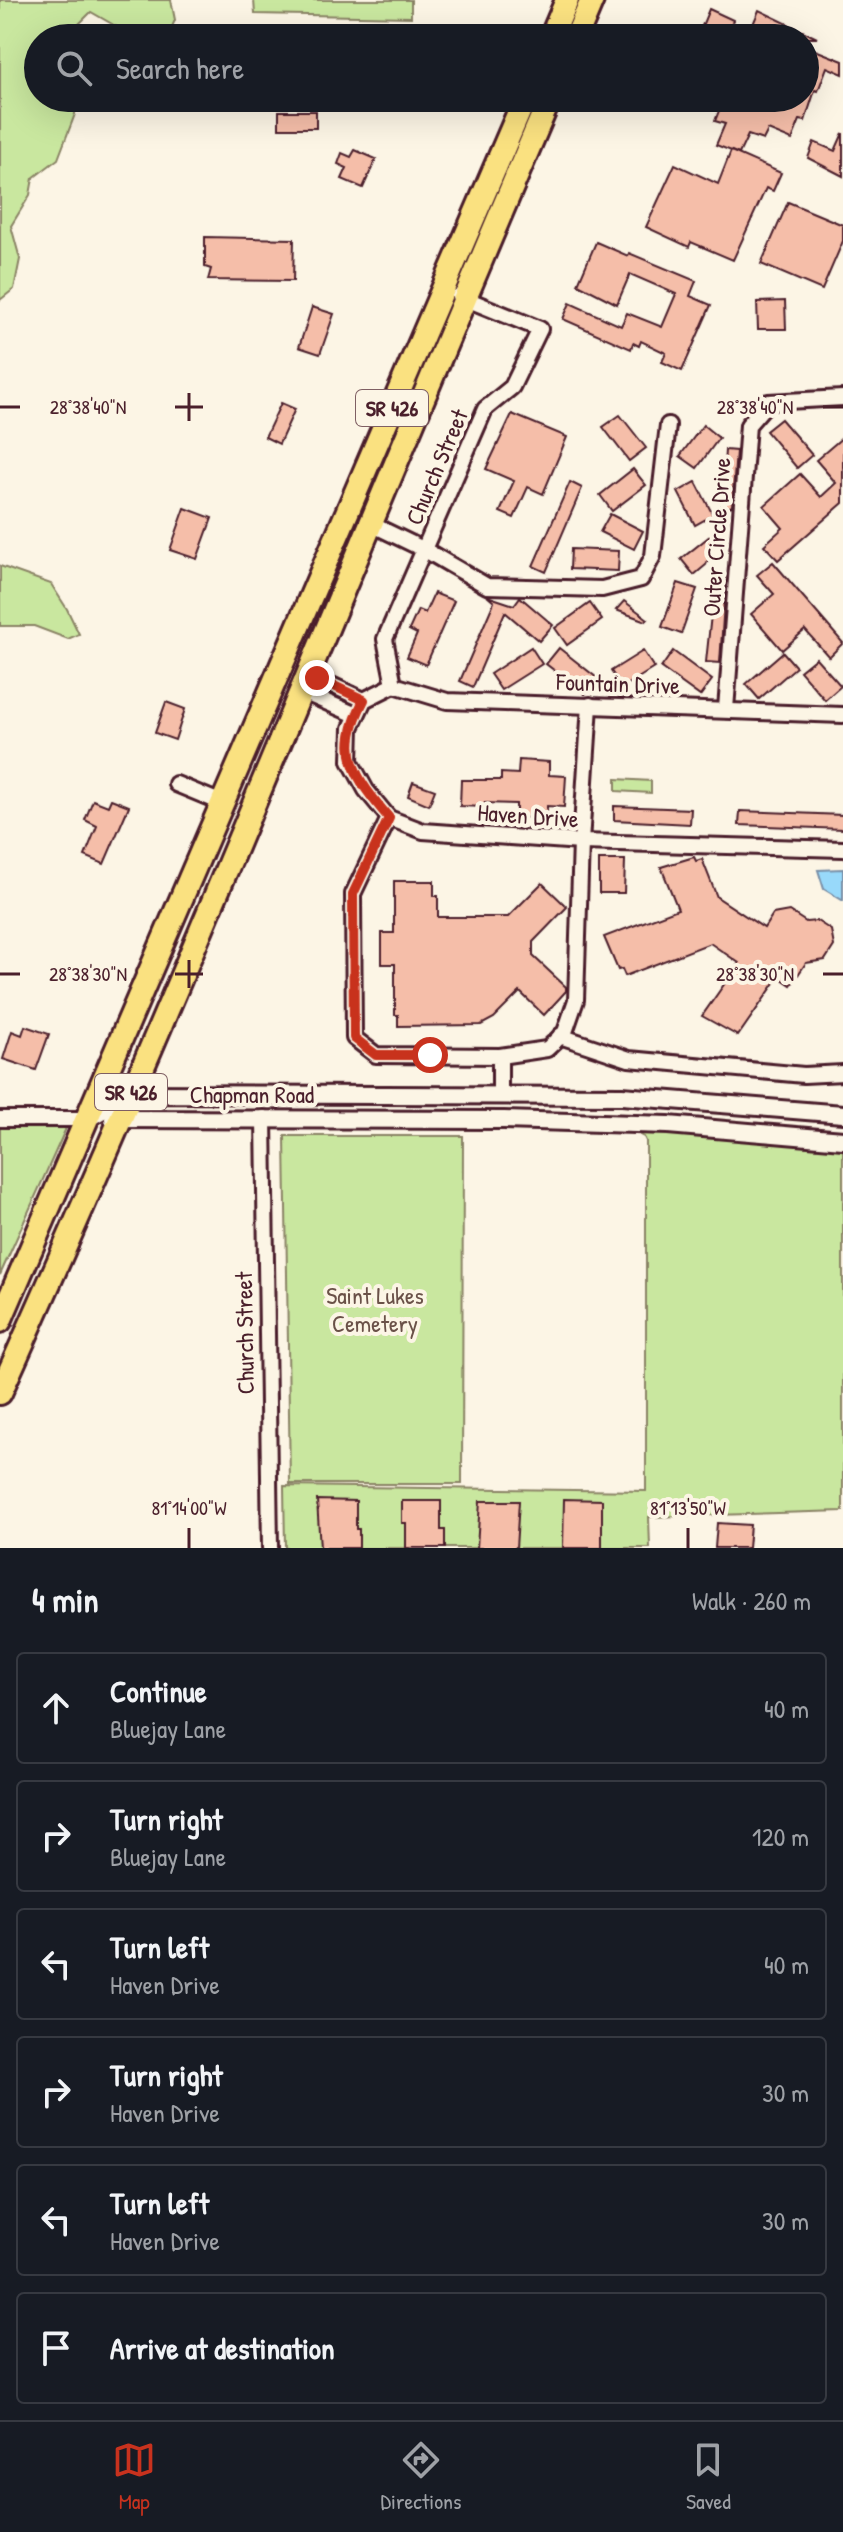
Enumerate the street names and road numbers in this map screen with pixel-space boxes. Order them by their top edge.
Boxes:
road number: SR 426 [356,390,428,426]
street label: Church Street [397,403,475,529]
street label: Outer Circle Drive [694,456,738,617]
street label: Fountain Drive [555,665,681,701]
street label: Haven Drive [476,796,580,835]
road number: SR 426 [95,1074,167,1110]
street label: Chapman Road [190,1078,314,1110]
street label: Church Street [227,1271,261,1395]

